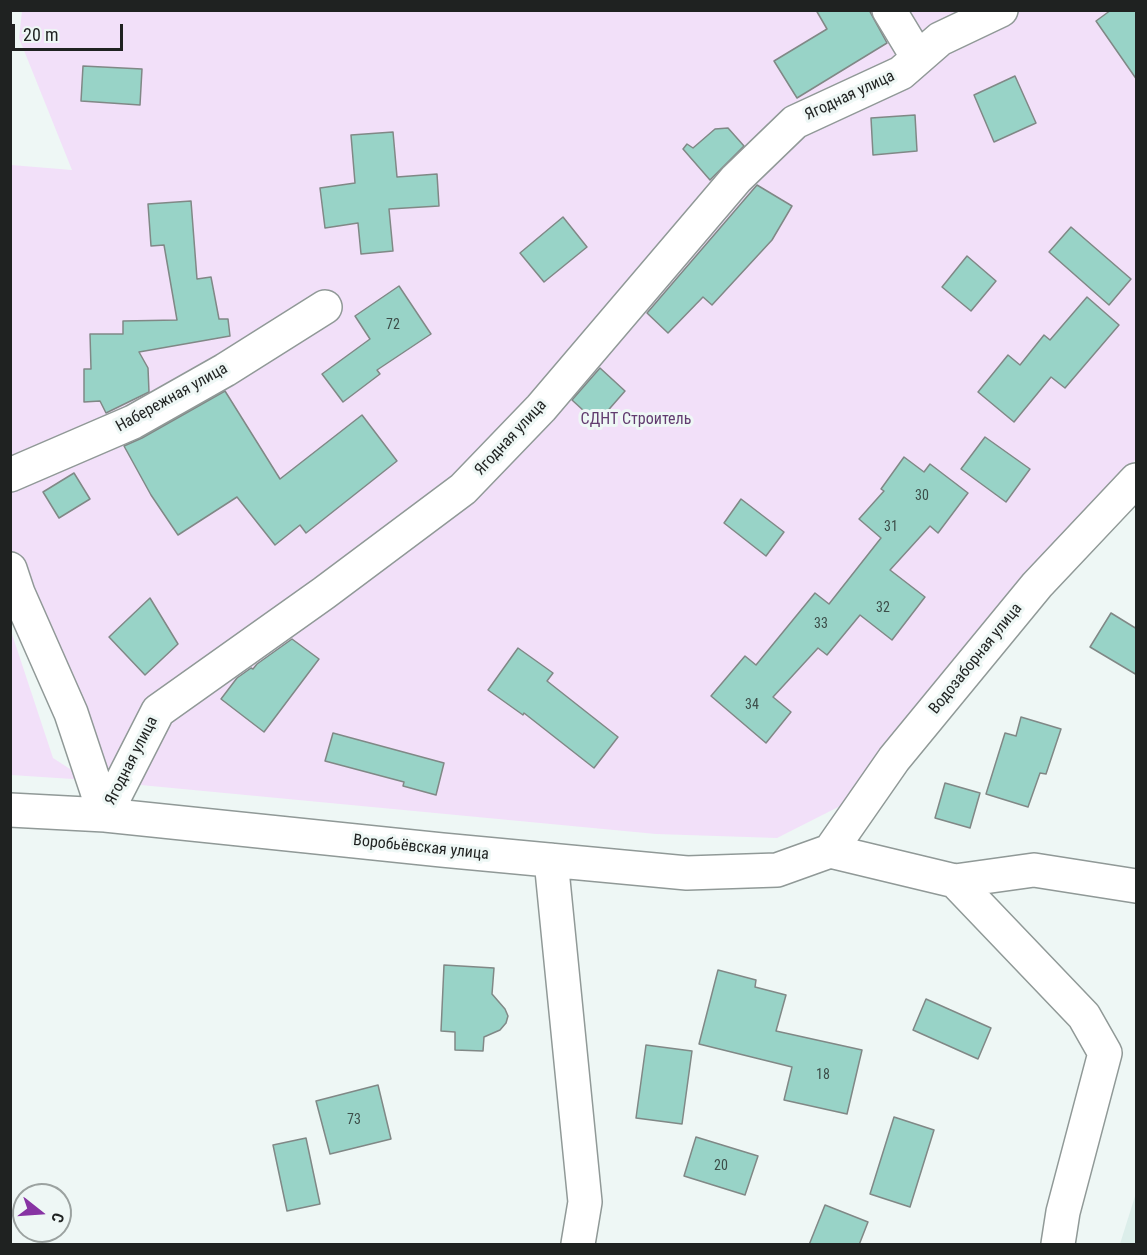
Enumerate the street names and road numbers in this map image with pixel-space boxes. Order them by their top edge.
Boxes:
street label: Ягодная улица [802,67,898,125]
street label: Набережная улица [113,359,231,437]
street label: Ягодная улица [471,396,551,480]
street label: Водозаборная улица [925,600,1027,718]
street label: Ягодная улица [101,714,163,808]
street label: Воробьёвская улица [352,831,490,865]

